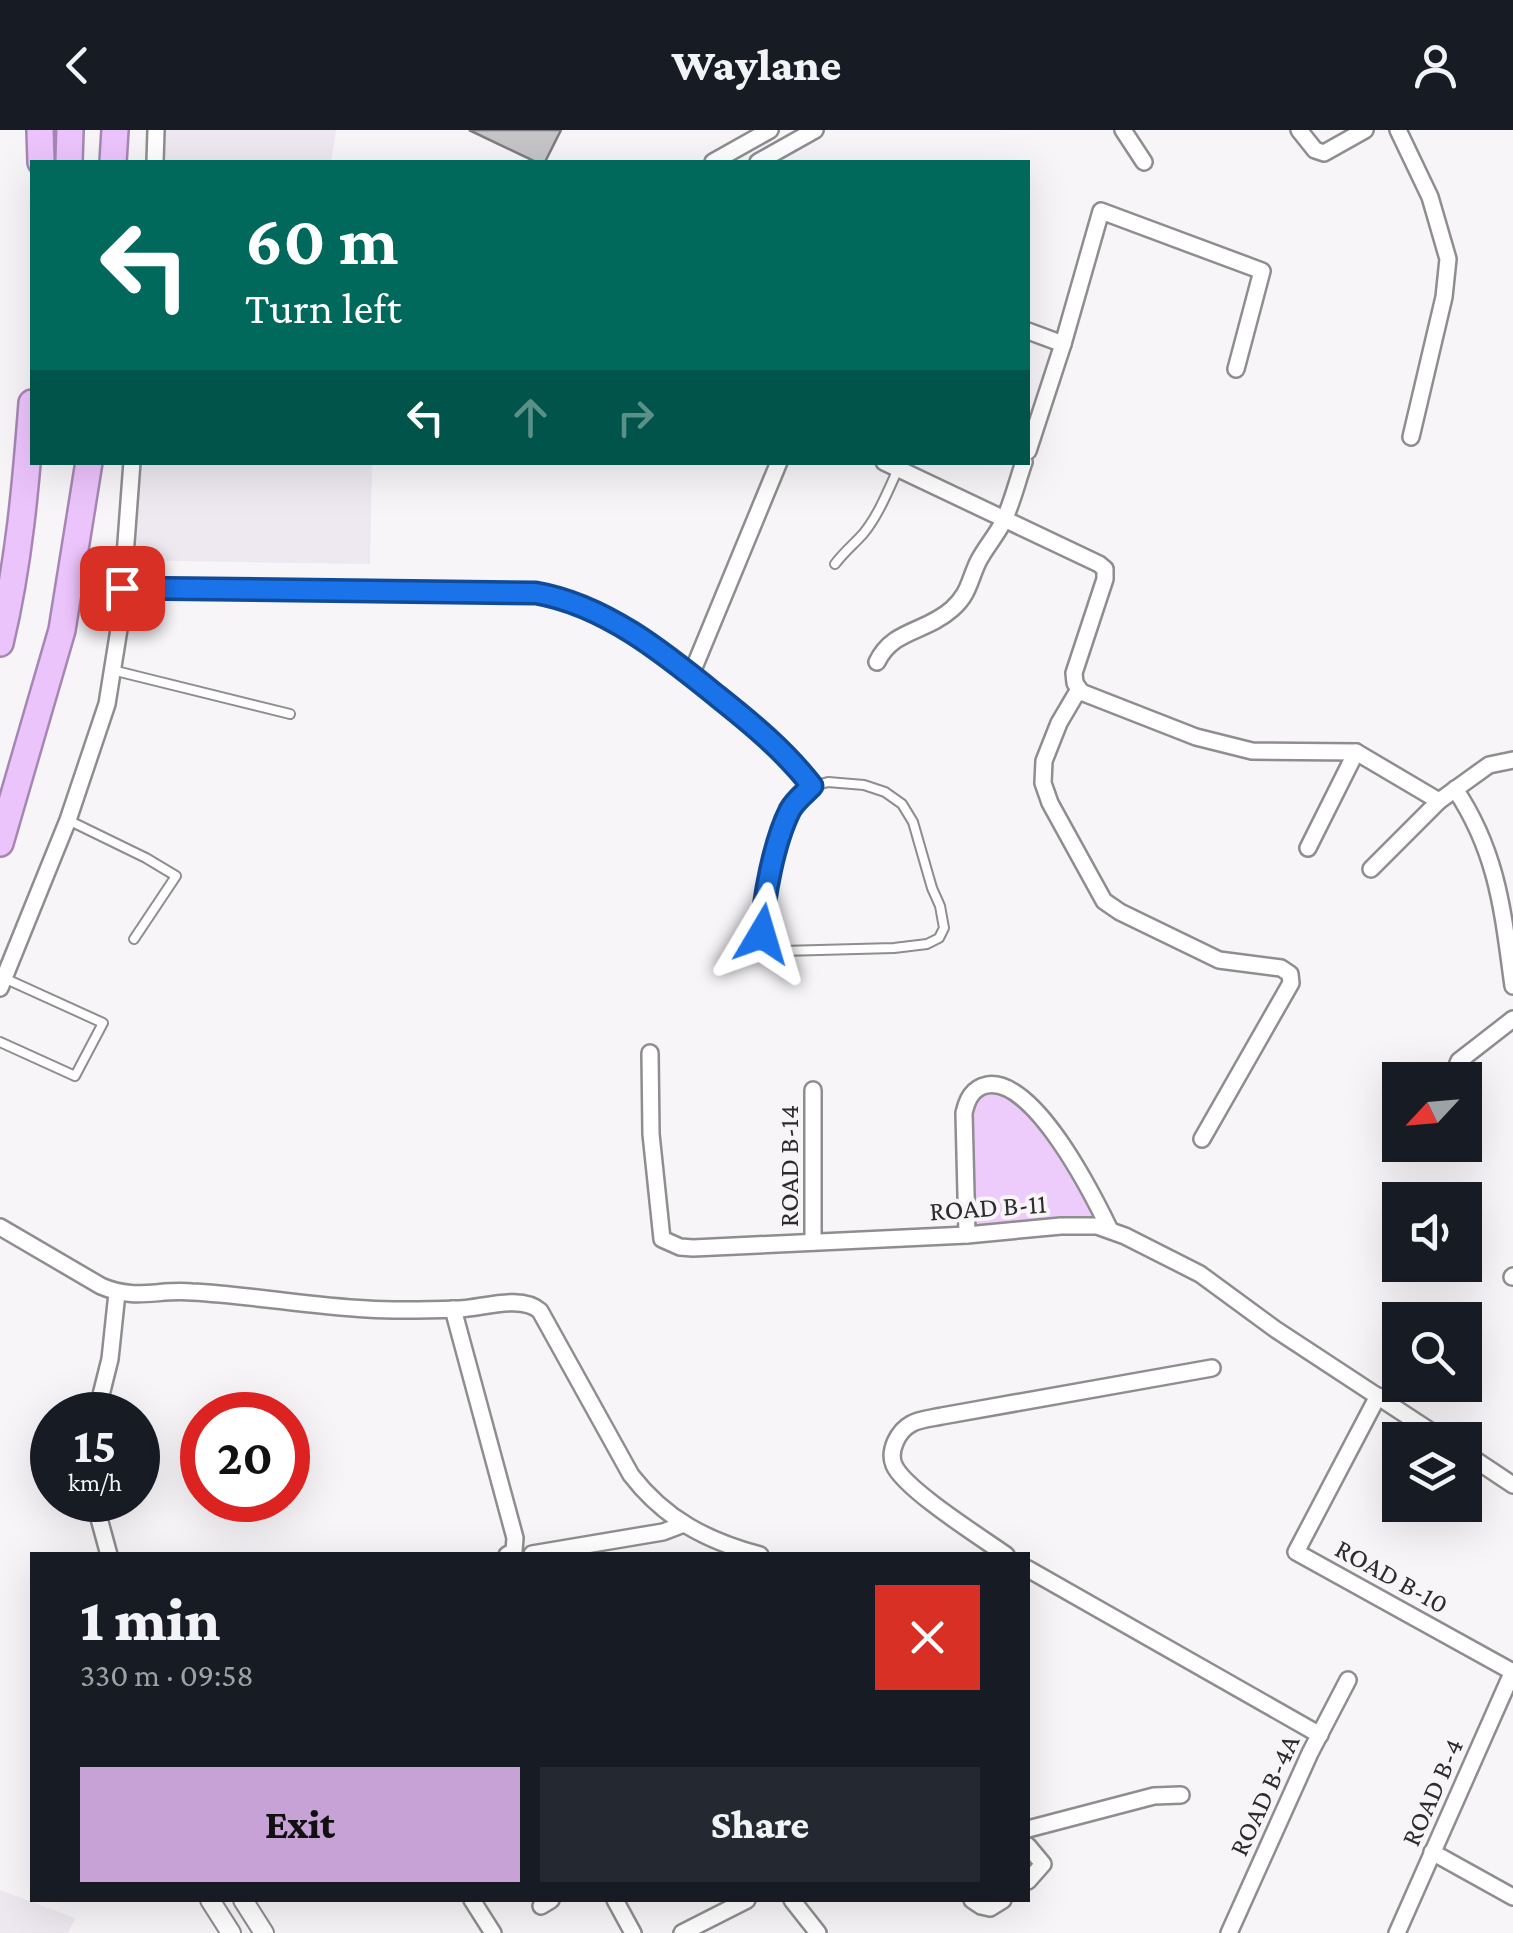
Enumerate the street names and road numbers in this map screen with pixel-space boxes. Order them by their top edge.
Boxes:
street label: ROAD B-14 [773,1105,804,1227]
street label: ROAD B-11 [928,1187,1048,1227]
street label: ROAD B-10 [1330,1532,1454,1620]
street label: ROAD B-4A [1222,1729,1306,1860]
street label: ROAD B-4 [1395,1734,1469,1850]

